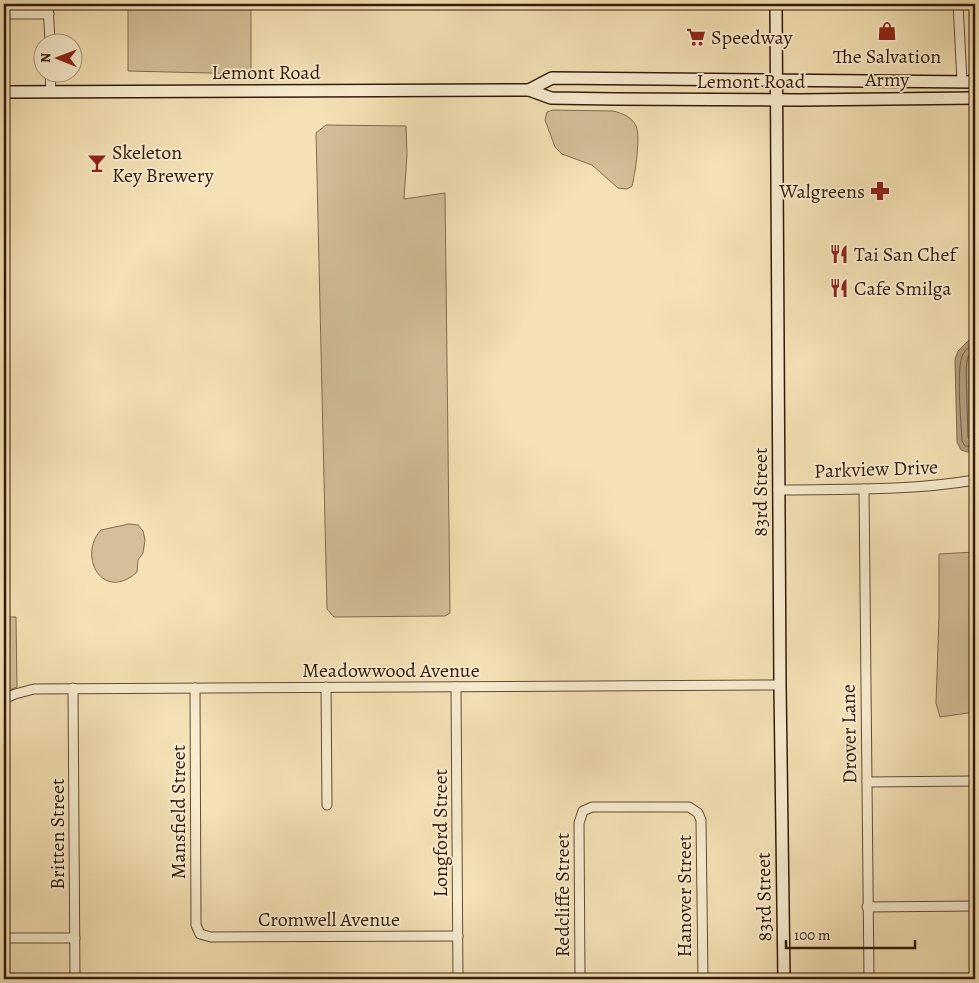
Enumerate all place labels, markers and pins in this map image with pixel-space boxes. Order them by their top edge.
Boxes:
shop icon: The Salvation Army [876,20,898,42]
place label: Speedway [711,24,794,51]
supermarket icon: Speedway [685,26,707,48]
place label: The Salvation Army [833,43,941,93]
place label: Skeleton Key Brewery [112,139,215,189]
bar icon: Skeleton Key Brewery [86,152,108,174]
place label: Walgreens [778,178,865,205]
pharmacy icon: Walgreens [869,180,891,202]
place label: Tai San Chef [854,241,959,268]
restaurant icon: Tai San Chef [828,243,850,265]
place label: Cafe Smilga [854,275,952,302]
restaurant icon: Cafe Smilga [828,277,850,299]

